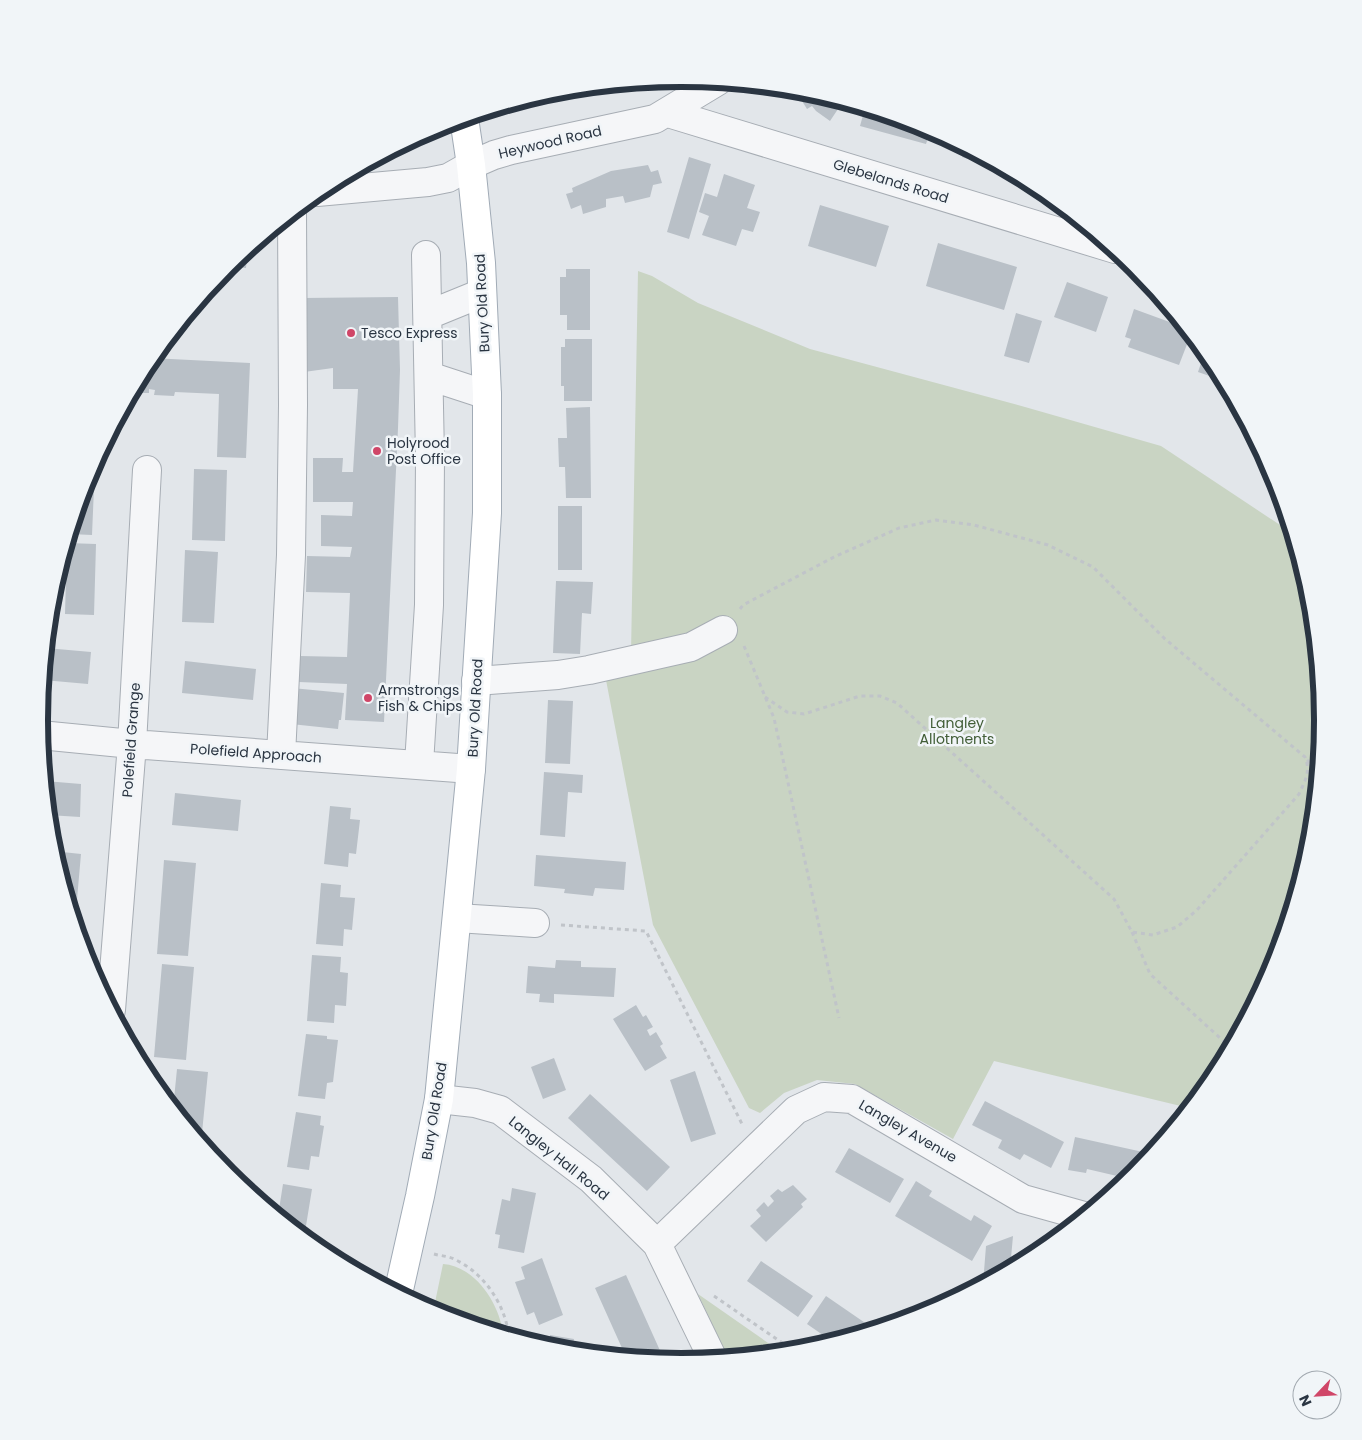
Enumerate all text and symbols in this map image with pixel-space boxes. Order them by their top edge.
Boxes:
street label: Heywood Road [496,120,604,164]
street label: Glebelands Road [831,154,951,208]
street label: Bury Old Road [469,253,495,353]
place label: Tesco Express [361,323,458,343]
marker: Tesco Express [345,327,357,339]
place label: Holyrood Post Office [387,433,461,469]
marker: Holyrood Post Office [371,445,383,457]
street label: Bury Old Road [462,658,488,758]
place label: Armstrongs Fish & Chips [378,680,463,716]
street label: Polefield Grange [117,682,145,798]
marker: Armstrongs Fish & Chips [362,692,374,704]
park label: Langley Allotments [920,713,994,749]
street label: Polefield Approach [189,738,323,768]
street label: Bury Old Road [416,1061,452,1161]
street label: Langley Avenue [855,1095,961,1167]
street label: Langley Hall Road [505,1111,613,1205]
north arrow [1292,1370,1342,1420]
text: N [1294,1391,1317,1409]

